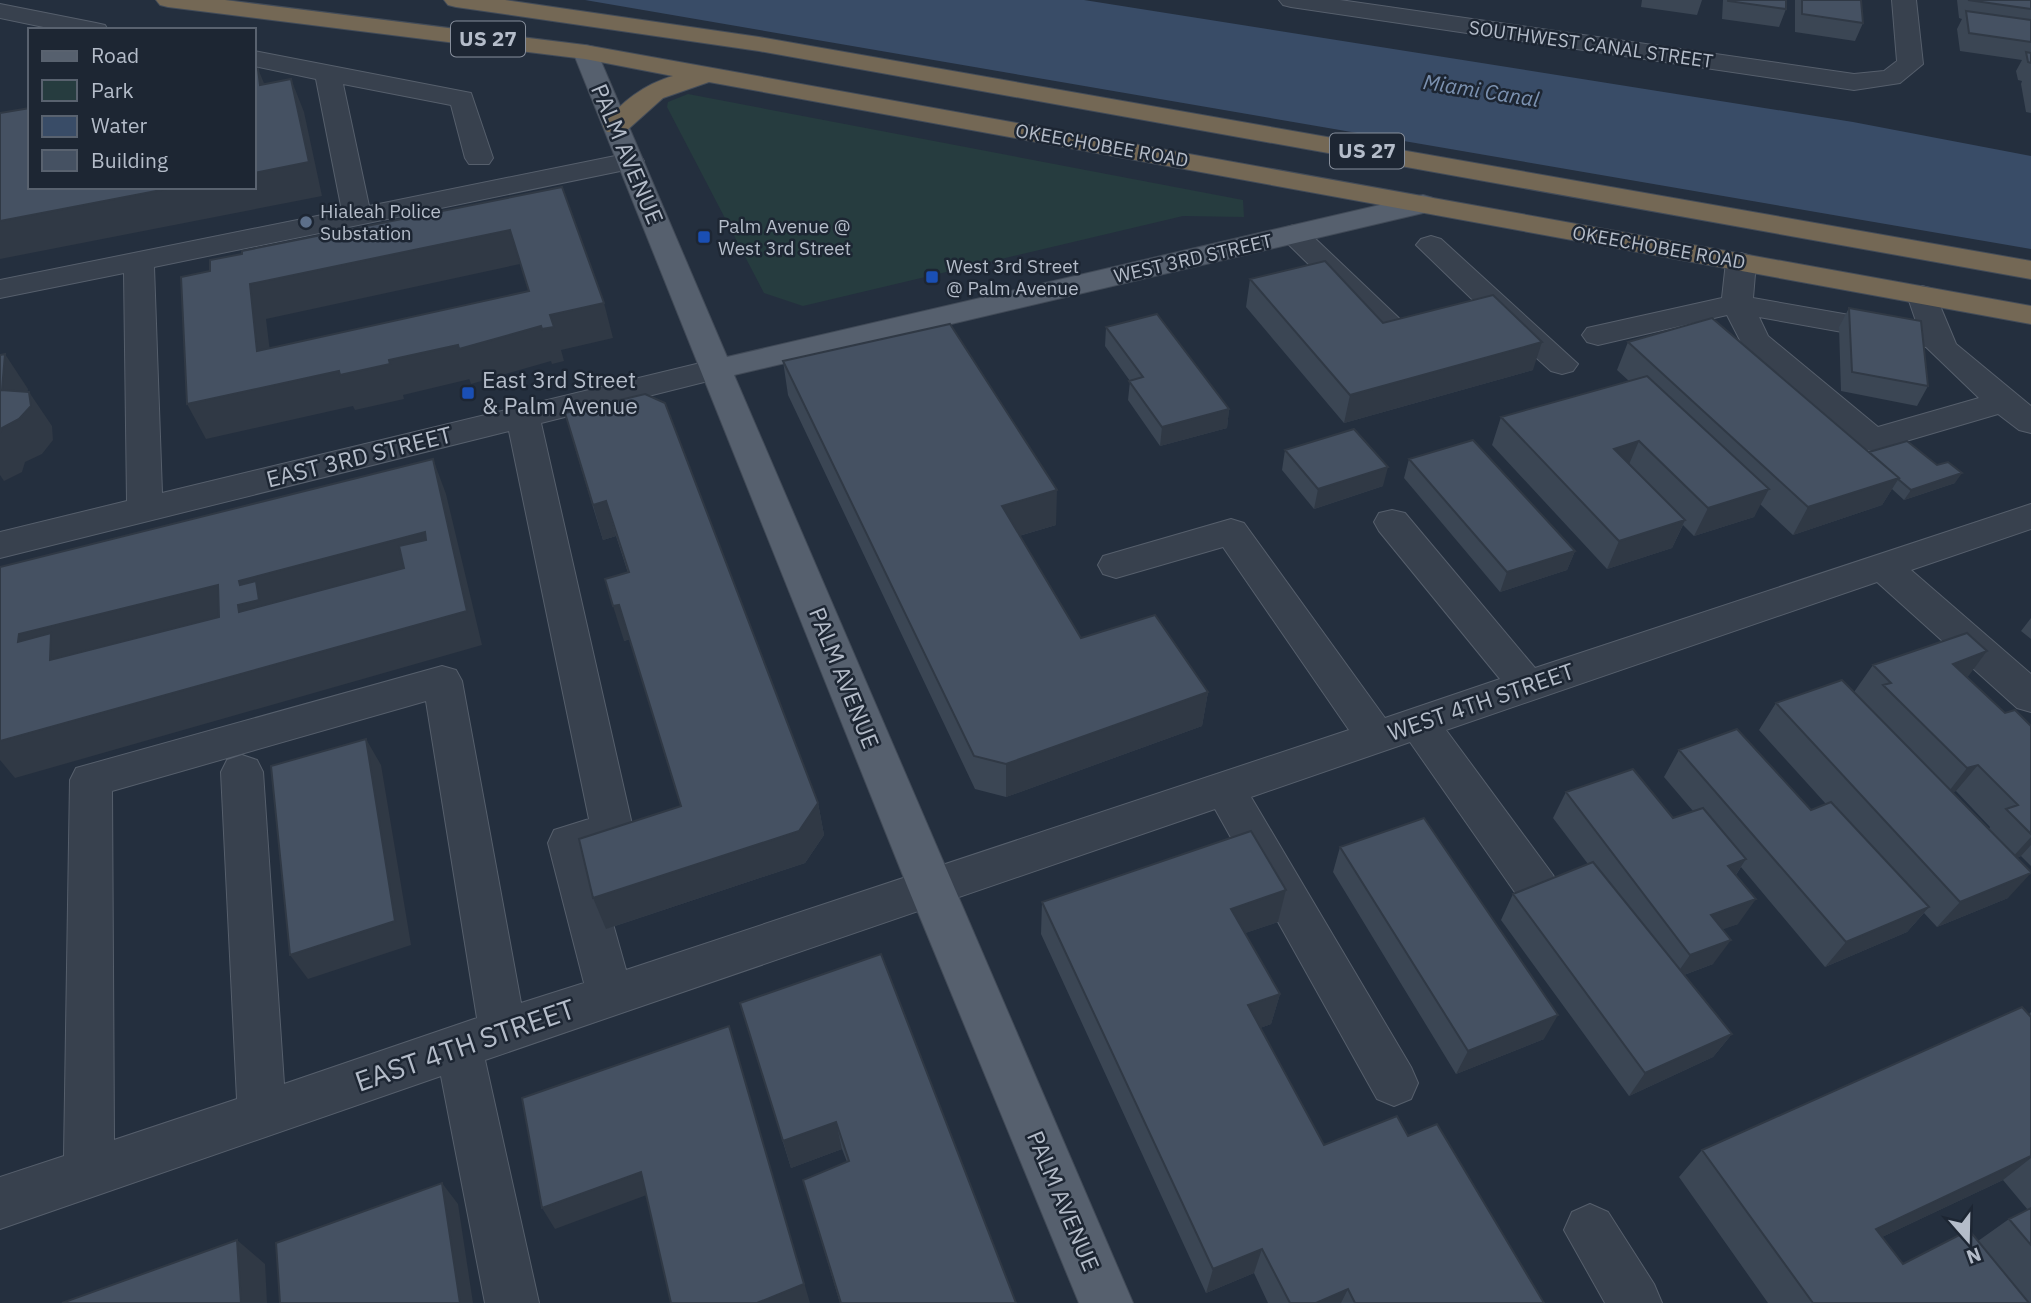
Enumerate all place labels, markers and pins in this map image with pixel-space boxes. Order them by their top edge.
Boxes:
place label: Hialeah Police Substation [320,199,441,245]
marker: Hialeah Police Substation [298,214,314,230]
place label: Palm Avenue @ West 3rd Street [718,214,851,260]
marker: Palm Avenue @ West 3rd Street [696,229,712,245]
place label: West 3rd Street @ Palm Avenue [946,254,1079,300]
marker: West 3rd Street @ Palm Avenue [924,269,940,285]
place label: East 3rd Street & Palm Avenue [482,364,638,420]
marker: East 3rd Street & Palm Avenue [460,385,476,401]

